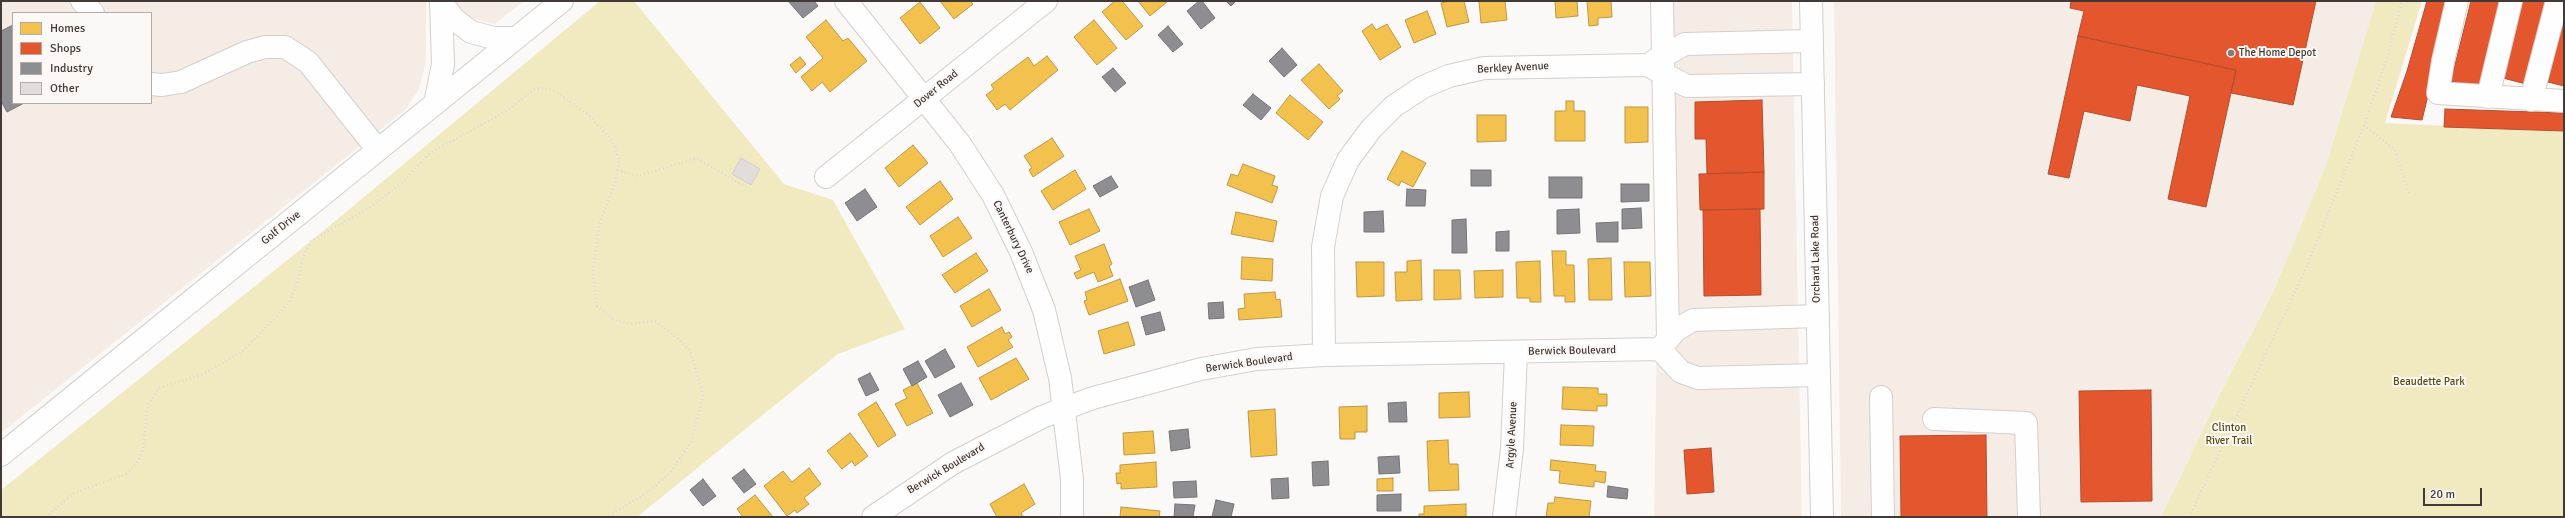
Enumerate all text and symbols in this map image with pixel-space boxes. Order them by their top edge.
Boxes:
legend [12,12,152,104]
text: Homes [50,21,85,36]
text: Shops [50,41,81,56]
place label: The Home Depot [2239,46,2316,60]
marker: The Home Depot [2226,48,2236,58]
street label: Berkley Avenue [1477,60,1549,76]
text: Industry [50,61,93,76]
street label: Dover Road [911,67,961,111]
text: Other [50,81,79,96]
street label: Canterbury Drive [990,198,1036,276]
street label: Golf Drive [259,208,303,248]
street label: Orchard Lake Road [1809,215,1823,303]
street label: Berwick Boulevard [1528,344,1616,358]
street label: Berwick Boulevard [1205,350,1293,376]
park label: Beaudette Park [2393,375,2465,389]
street label: Argyle Avenue [1504,401,1520,469]
park label: Clinton River Trail [2206,421,2252,447]
street label: Berwick Boulevard [905,441,987,497]
scale bar [2425,480,2484,506]
text: 20 m [2430,487,2455,502]

